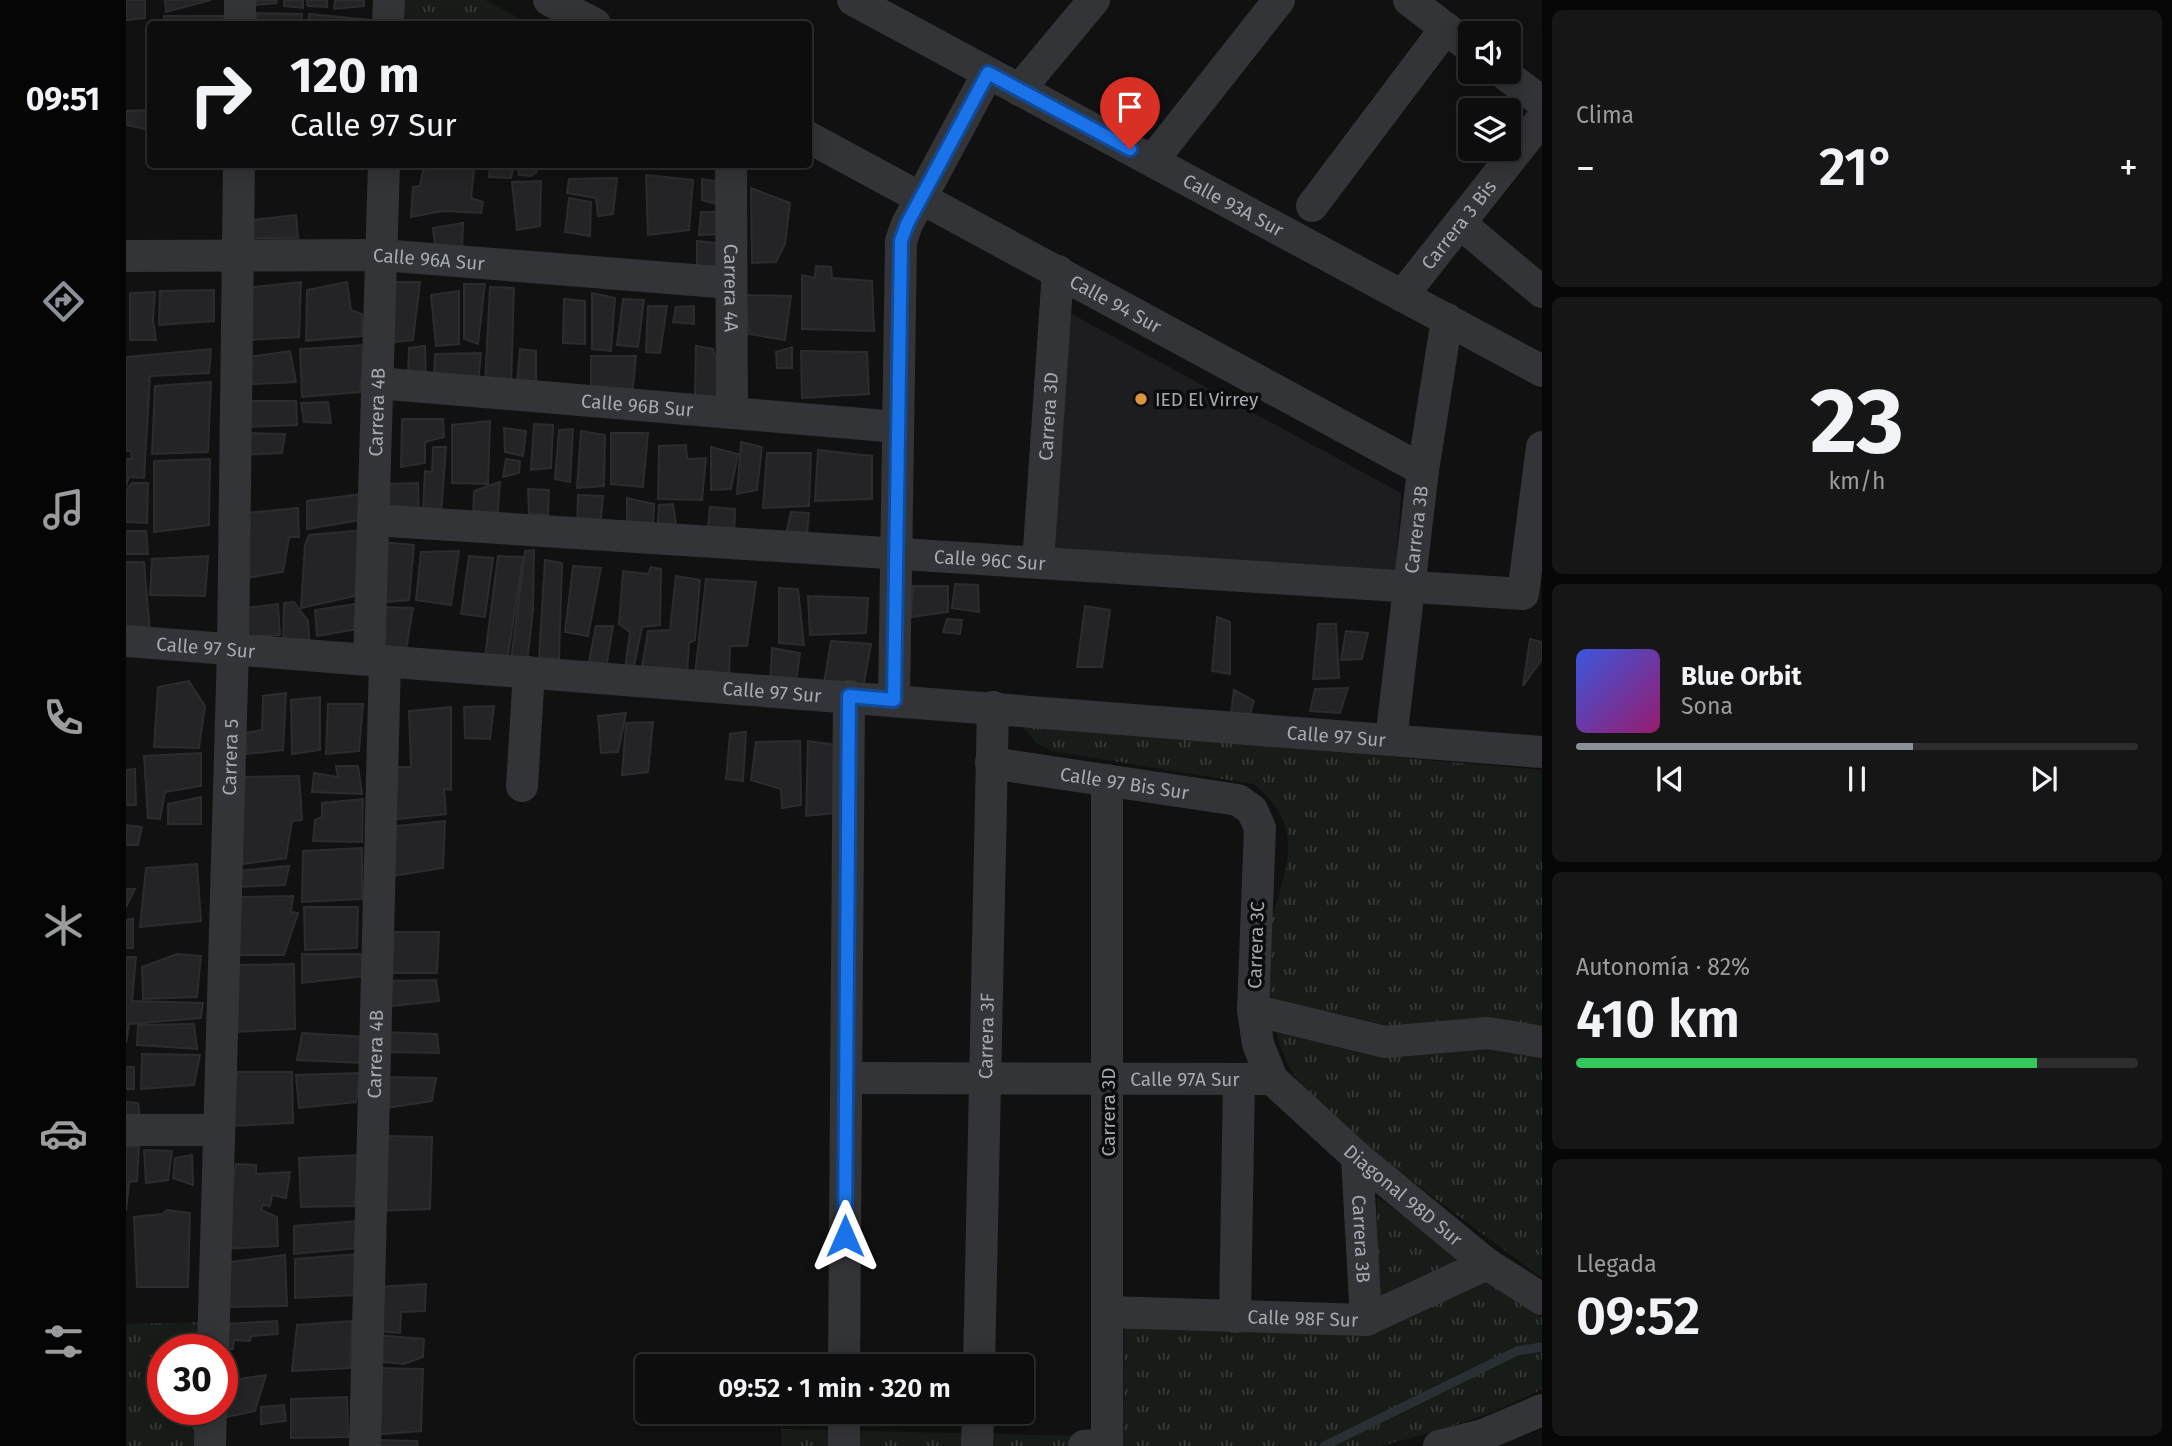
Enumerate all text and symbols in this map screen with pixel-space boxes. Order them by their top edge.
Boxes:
map controls [1458,21,1521,161]
button: sound [1458,21,1521,84]
text: 120 m [290,46,420,105]
icon: right [175,49,266,140]
pin [1100,77,1160,149]
text: 09:51 [26,80,100,118]
icon: arrive [1111,88,1149,126]
button: layers [1458,98,1521,161]
text: Clima [1576,101,1634,129]
text: Calle 97 Sur [290,106,457,144]
text: 21° [1819,136,1895,199]
text: − [1576,145,1595,191]
text: + [2119,145,2138,191]
street label: Calle 93A Sur [1179,168,1288,242]
street label: Carrera 3 Bis [1416,175,1501,274]
street label: Calle 96A Sur [373,243,486,275]
street label: Carrera 4A [720,244,743,332]
street label: Calle 94 Sur [1066,270,1166,338]
icon: directions [39,277,88,326]
street label: Carrera 4B [364,367,389,457]
text: 23 [1810,367,1904,476]
street label: Carrera 3D [1034,371,1063,462]
place label: IED El Virrey [1155,388,1259,411]
street label: Calle 96B Sur [580,389,695,421]
marker: IED El Virrey [1133,391,1149,407]
text: km/h [1829,467,1885,495]
street label: Carrera 3B [1399,484,1433,575]
icon: music [39,485,88,534]
street label: Calle 96C Sur [933,545,1047,575]
street label: Calle 97 Sur [155,632,257,663]
text: Blue Orbit [1681,661,1801,692]
street label: Calle 97 Sur [722,676,823,707]
text: Sona [1681,692,1733,720]
icon: phone [39,693,88,742]
street label: Carrera 5 [217,718,243,796]
street label: Calle 97 Sur [1286,721,1387,751]
icon: previous [1651,760,1689,798]
icon: pause [1838,760,1876,798]
icon: next [2025,760,2063,798]
street label: Calle 97 Bis Sur [1059,762,1191,804]
icon: climate [39,901,88,950]
street label: Carrera 3C [1243,901,1269,989]
text: Autonomía · 82% [1576,953,1750,981]
text: 410 km [1576,988,1740,1051]
street label: Carrera 3F [974,993,998,1079]
street label: Carrera 4B [362,1009,388,1099]
street label: Calle 97A Sur [1130,1067,1240,1090]
street label: Carrera 3D [1097,1068,1120,1157]
icon: car [39,1109,88,1158]
street label: Diagonal 98D Sur [1339,1139,1468,1251]
street label: Carrera 3B [1348,1194,1375,1284]
position arrow [808,1199,882,1273]
text: Llegada [1576,1250,1657,1278]
text: 09:52 [1576,1285,1701,1348]
street label: Calle 98F Sur [1247,1305,1359,1331]
icon: filters [39,1317,88,1366]
speed limit sign: 30 [147,1334,238,1425]
text: 09:52 · 1 min · 320 m [718,1373,951,1404]

